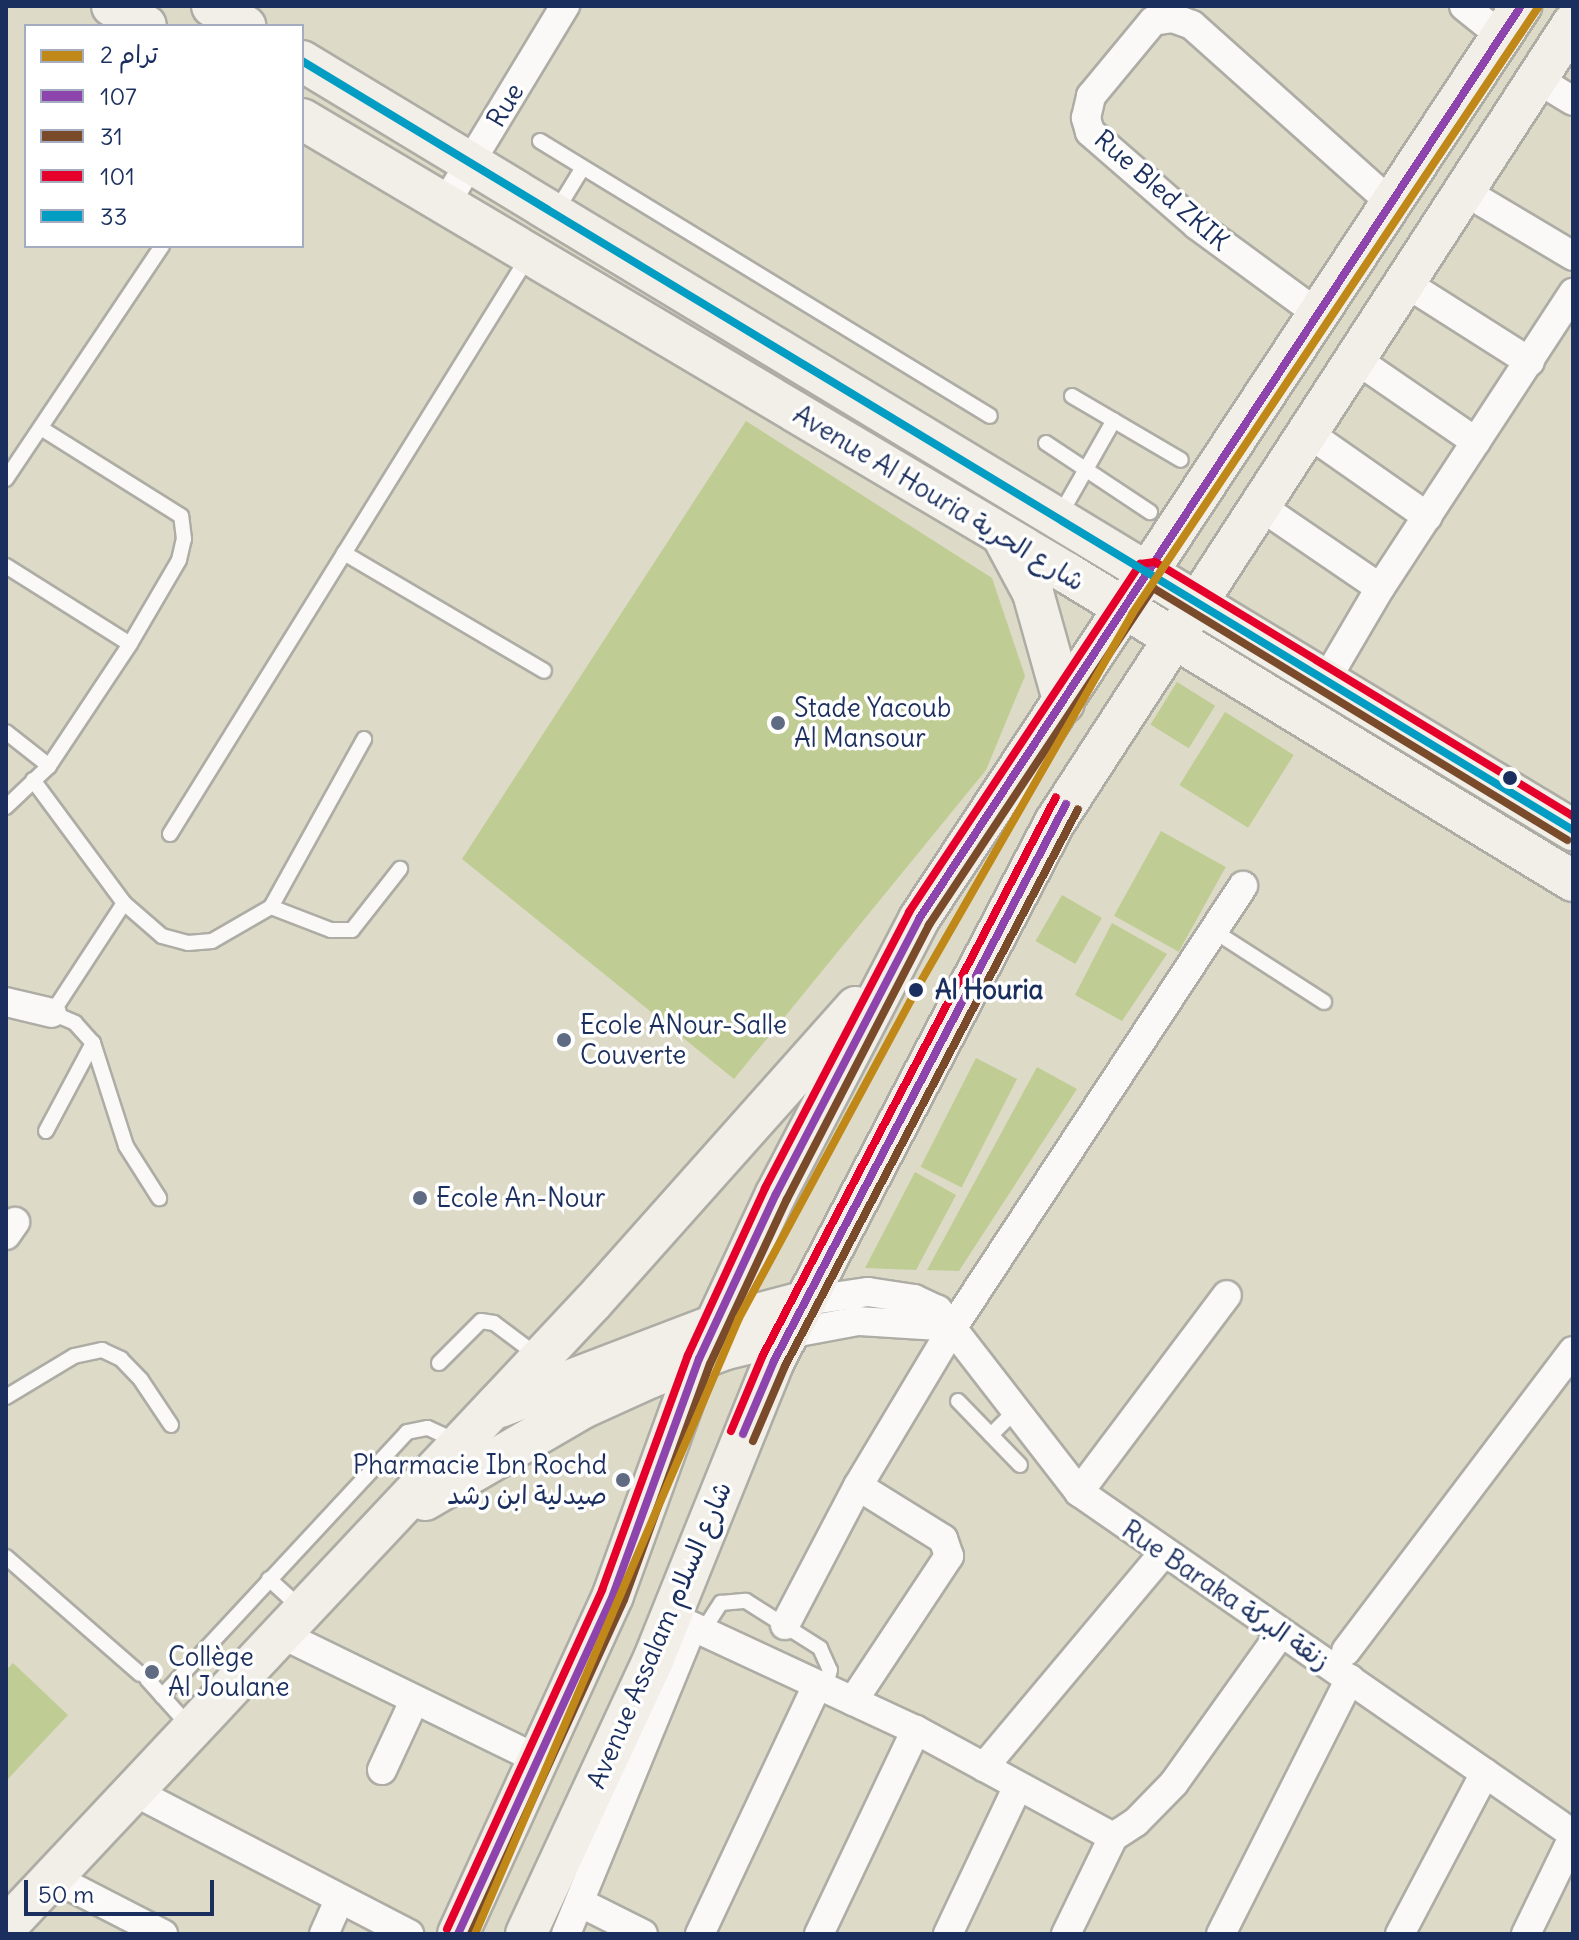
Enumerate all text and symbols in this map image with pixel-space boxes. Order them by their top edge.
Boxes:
legend [24,24,304,248]
text: ترام 2 [100,39,158,69]
street label: Rue [480,77,530,133]
text: 107 [100,81,137,111]
text: 31 [100,121,123,151]
street label: Rue Bled ZKIK [1088,123,1236,257]
text: 101 [100,161,135,191]
text: 33 [100,201,127,231]
street label: Avenue Al Houria شارع الحرية [788,399,1090,597]
place label: Stade Yacoub Al Mansour [794,692,951,754]
marker: Stade Yacoub Al Mansour [769,714,787,732]
unlabelled marker [1502,770,1518,786]
place label: Al Houria [935,974,1043,1006]
marker: Al Houria [904,978,928,1002]
place label: Ecole ANour-Salle Couverte [580,1009,787,1070]
marker: Ecole ANour-Salle Couverte [555,1031,573,1049]
place label: Ecole An-Nour [436,1182,605,1214]
marker: Ecole An-Nour [411,1189,429,1207]
place label: Pharmacie Ibn Rochd صيدلية ابن رشد [353,1449,607,1510]
marker: Pharmacie Ibn Rochd صيدلية ابن رشد [614,1471,632,1489]
street label: Avenue Assalam شارع السلام [580,1477,738,1793]
street label: Rue Baraka زنقة البركة [1116,1514,1336,1676]
place label: Collège Al Joulane [168,1641,289,1702]
marker: Collège Al Joulane [143,1663,161,1681]
scale bar [28,1864,218,1914]
text: 50 m [38,1879,94,1909]

